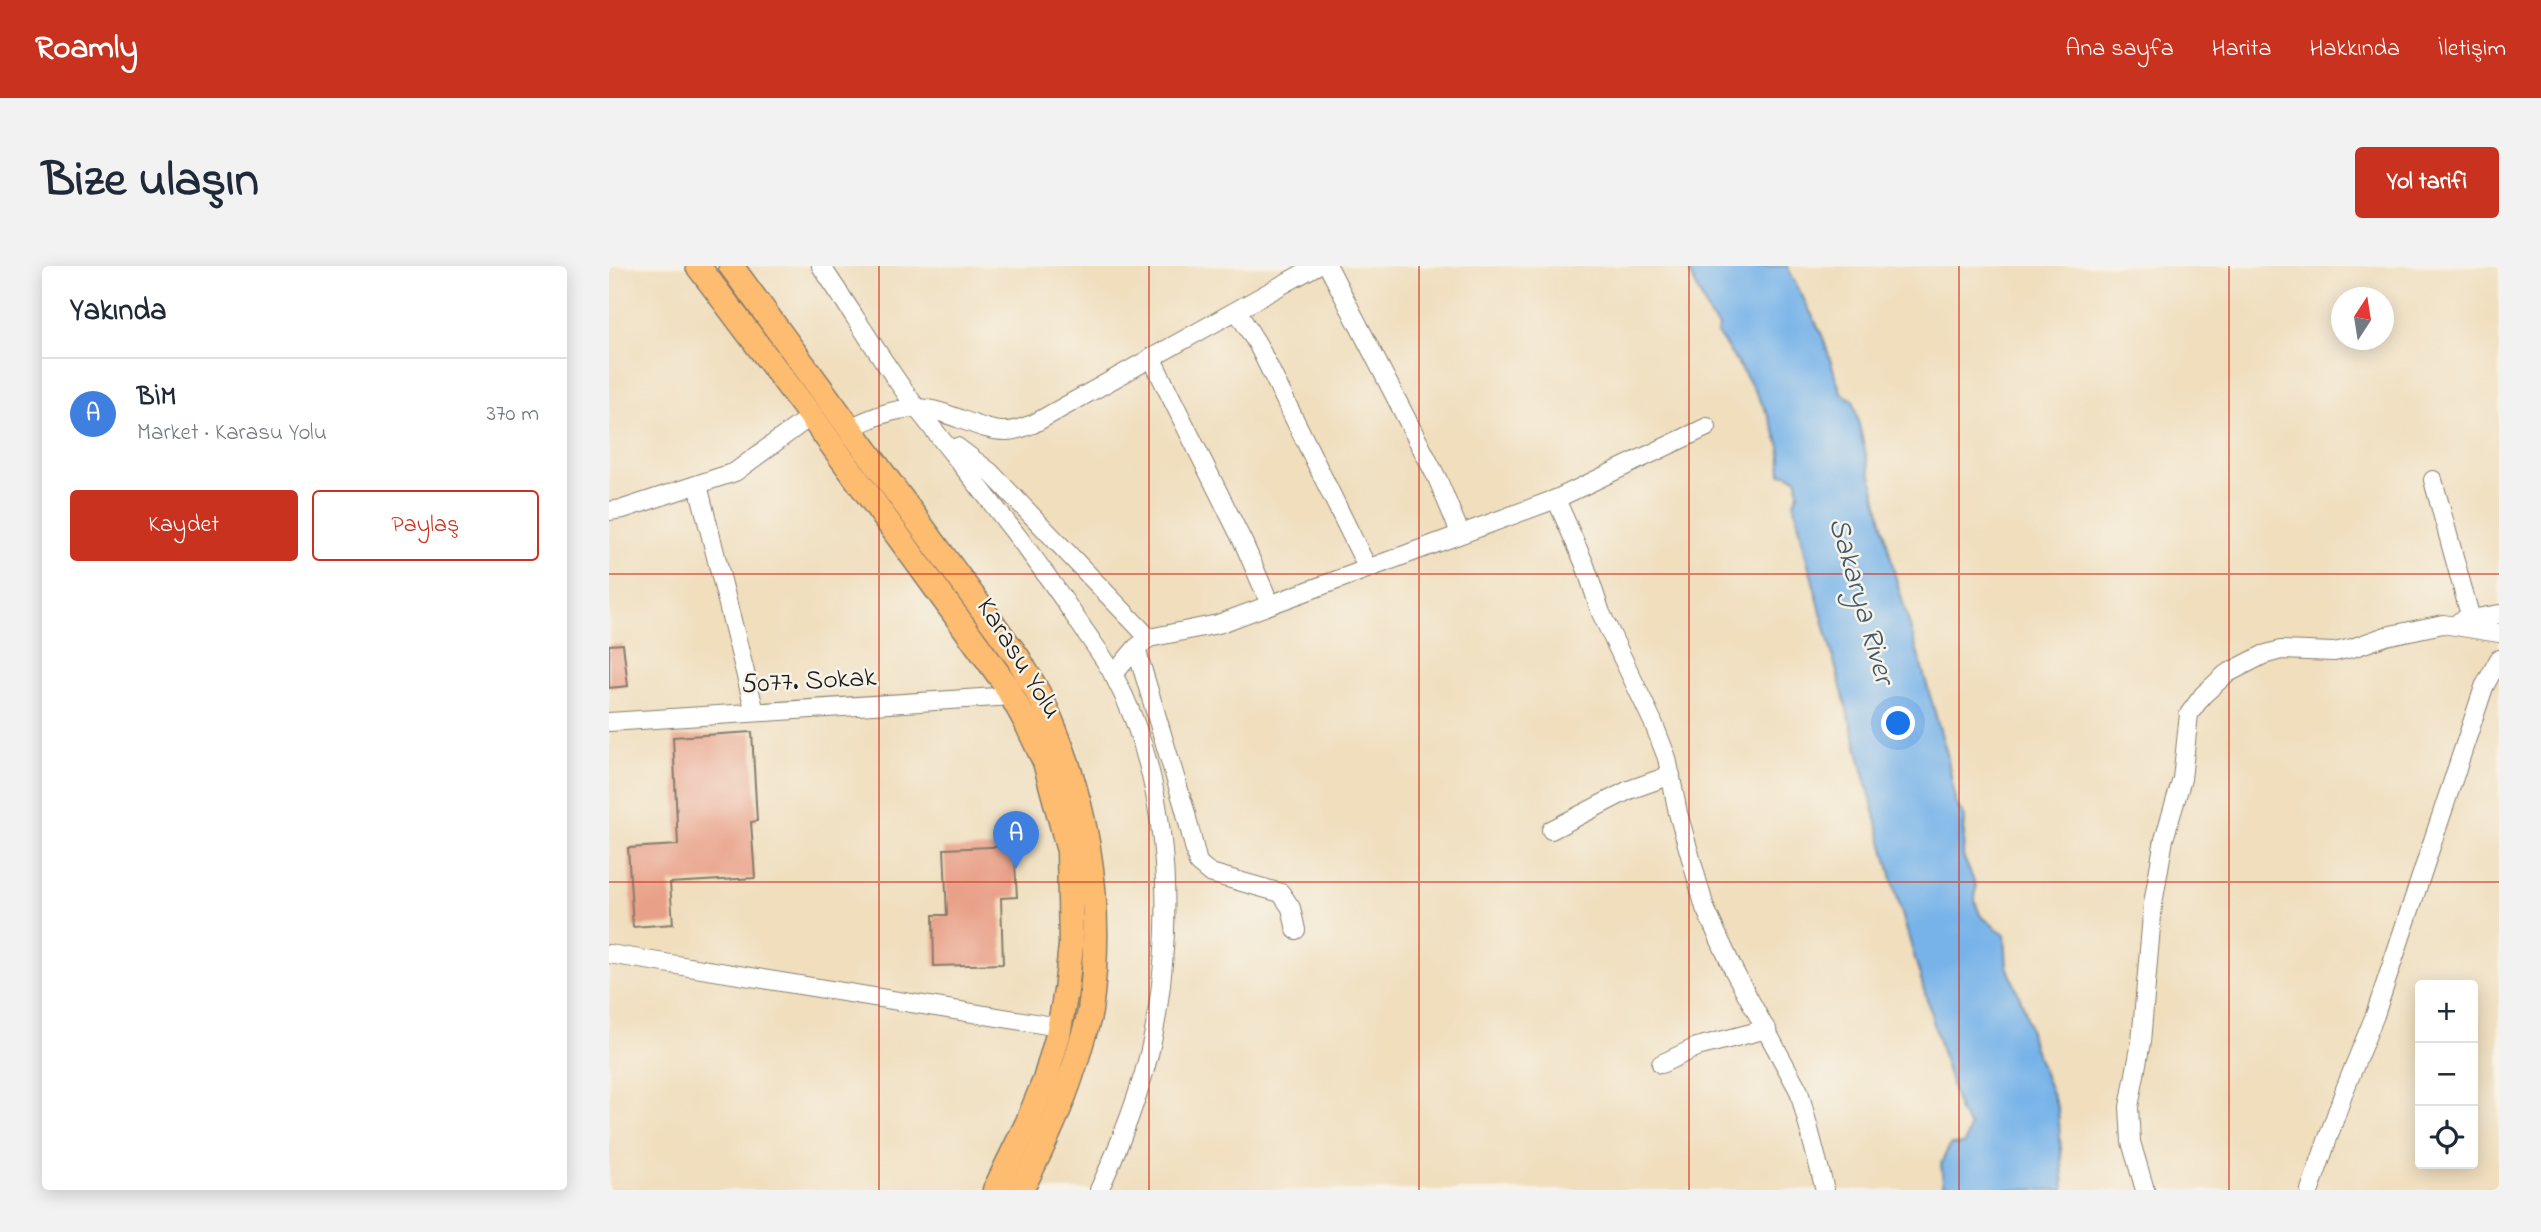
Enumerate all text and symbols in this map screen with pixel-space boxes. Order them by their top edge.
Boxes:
text: Roamly [35,25,138,73]
text: Ana sayfa [2066,32,2174,67]
text: Harita [2212,32,2272,67]
text: Hakkında [2310,32,2400,67]
text: İletişim [2438,32,2506,67]
text: Bize ulaşın [42,146,259,218]
button: Yol tarifi [2355,147,2499,218]
north arrow [2331,287,2394,350]
text: Yakında [70,290,166,334]
text: BİM [137,379,176,417]
text: A [86,398,100,431]
text: 370 m [486,398,539,431]
text: Market · Karasu Yolu [137,417,327,450]
button: Kaydet [70,490,298,561]
button: Paylaş [312,490,539,561]
water label: Sakarya River [1815,512,1906,693]
street label: Karasu Yolu [965,590,1071,728]
street label: 5077. Sokak [740,658,878,706]
your location [1881,706,1915,740]
pin: A [993,811,1039,869]
map controls [2415,980,2478,1169]
button: + [2415,980,2478,1043]
button: − [2415,1043,2478,1106]
button: locate [2415,1106,2478,1169]

